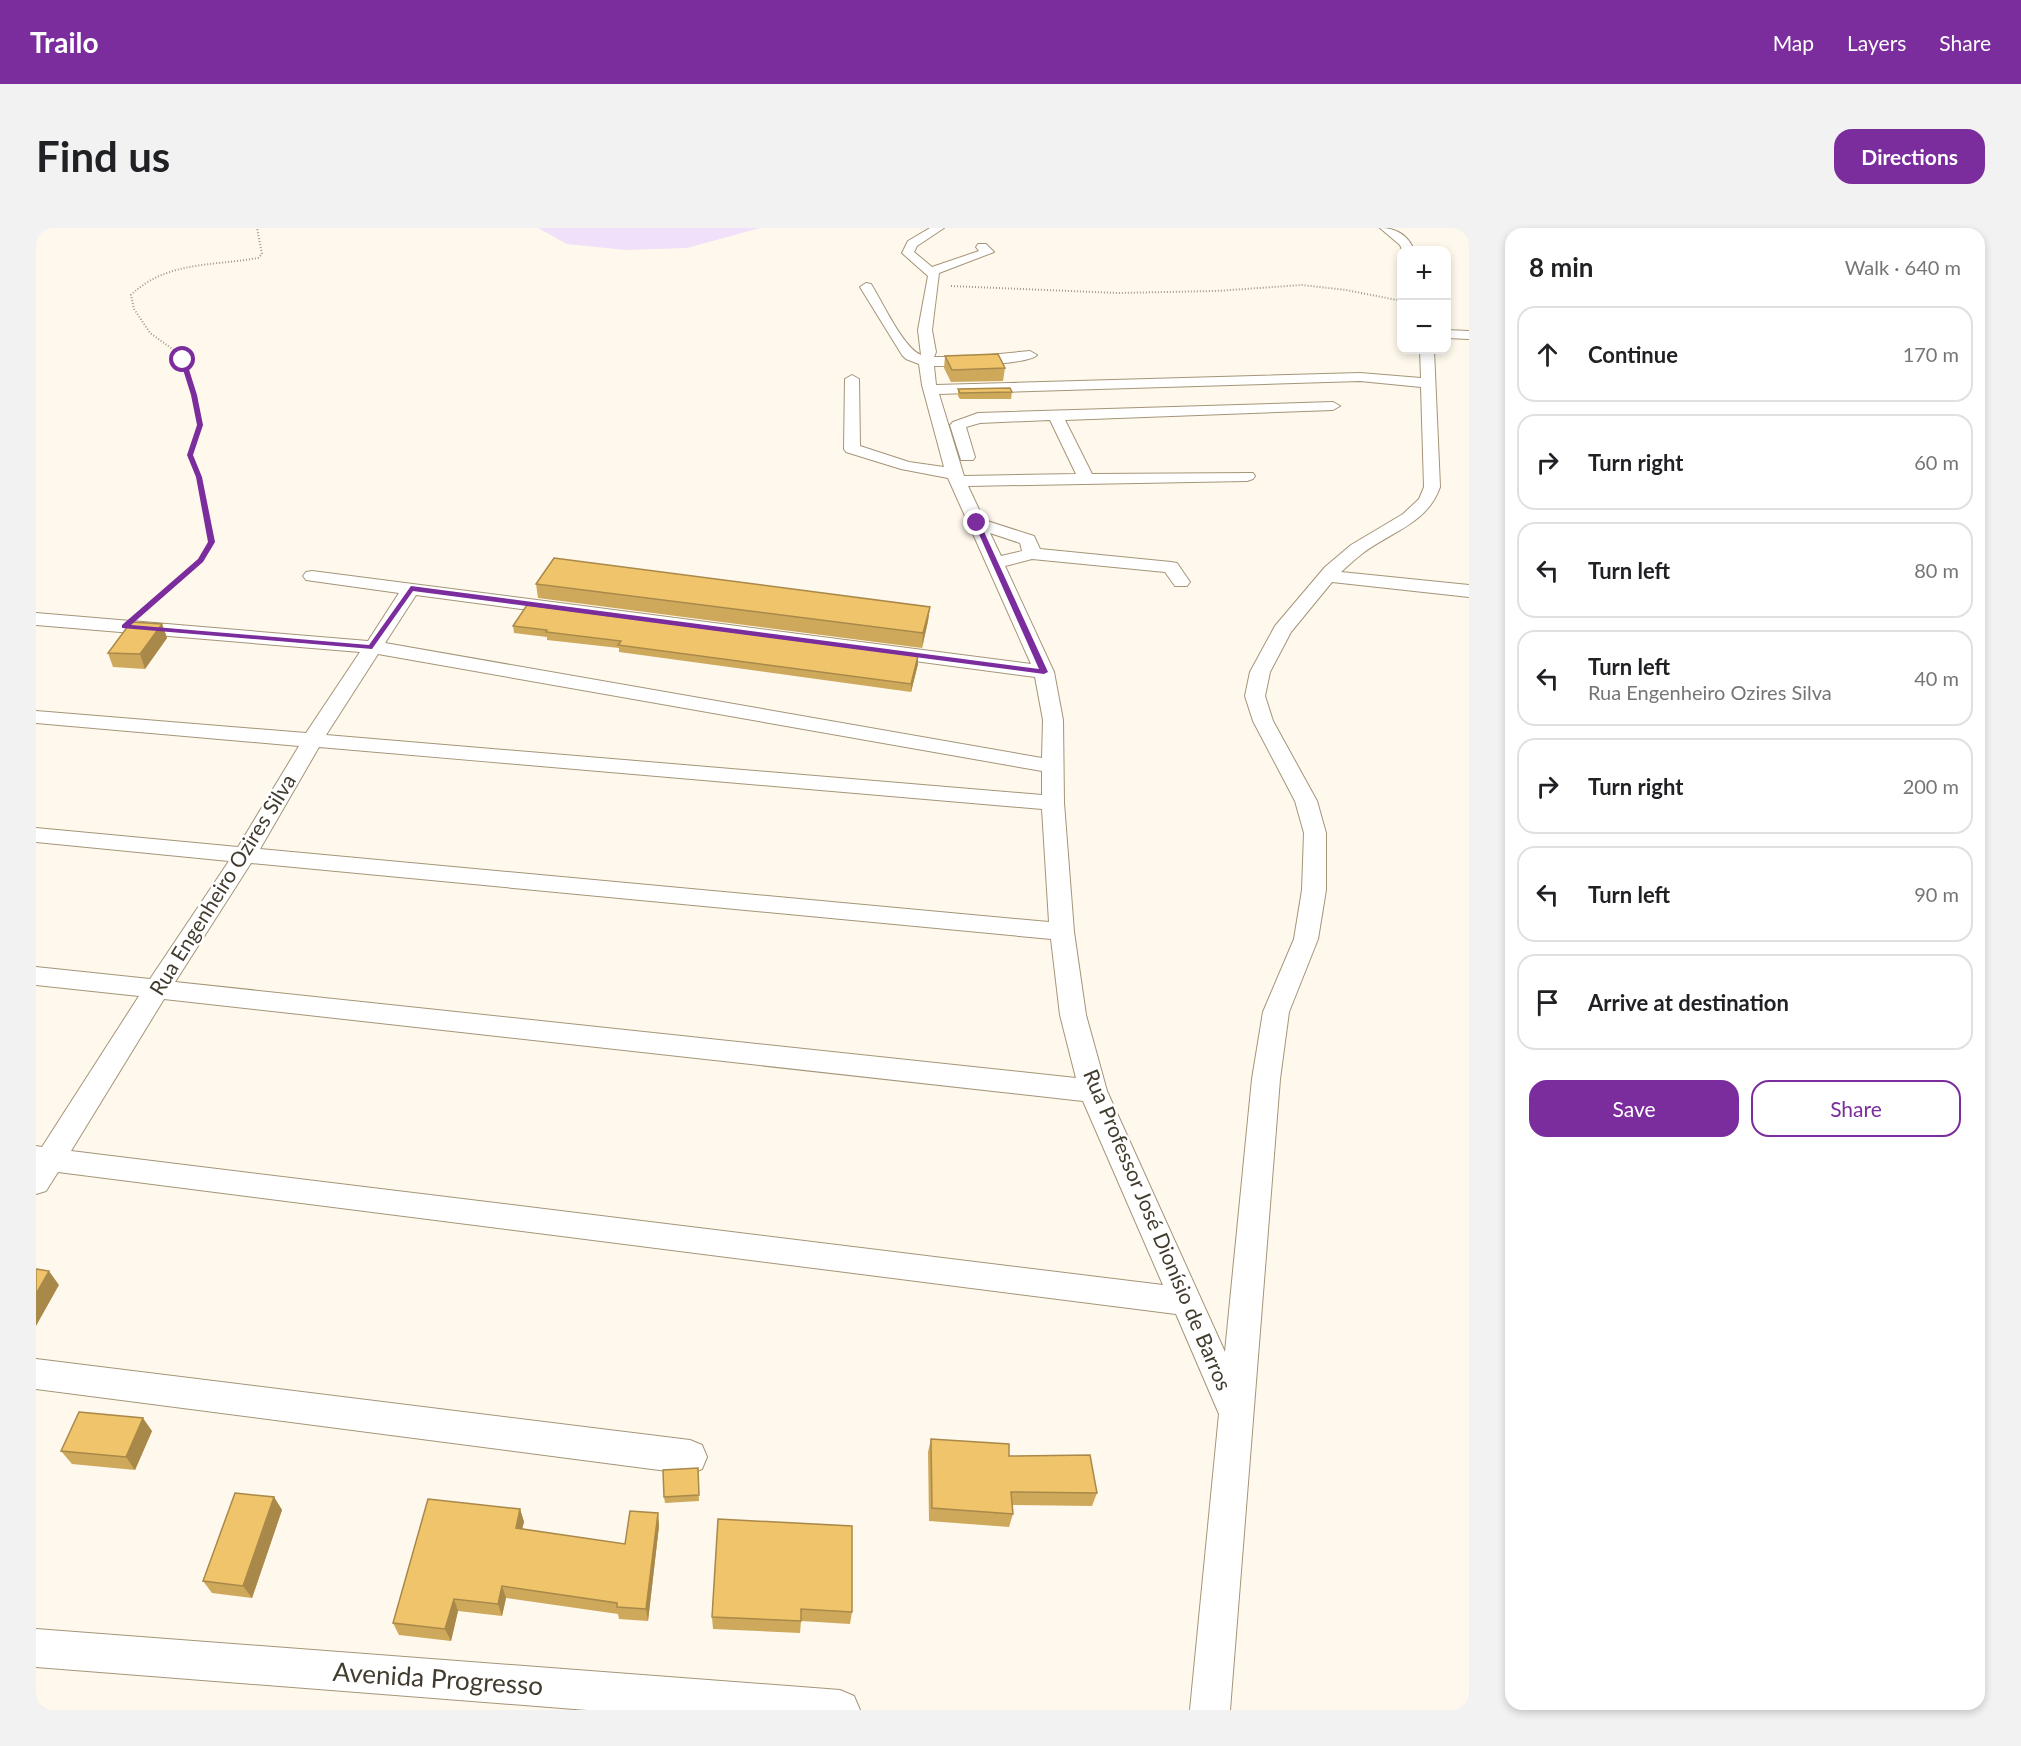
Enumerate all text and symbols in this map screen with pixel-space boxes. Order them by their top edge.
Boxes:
text: Trailo [30,25,99,59]
text: Map [1773,30,1814,55]
text: Layers [1847,30,1906,55]
text: Share [1939,30,1991,55]
button: Directions [1834,129,1985,184]
text: Find us [36,131,170,181]
map controls [1397,246,1451,354]
button: + [1397,246,1451,300]
text: 8 min [1529,251,1593,283]
text: Walk · 640 m [1845,255,1961,279]
button: − [1397,300,1451,354]
icon: ahead [1531,338,1564,371]
text: Continue [1588,341,1678,368]
text: 170 m [1903,342,1959,366]
route start [169,346,195,372]
icon: right [1531,446,1564,479]
text: Turn right [1588,449,1683,476]
text: 60 m [1914,450,1959,474]
route end [963,509,989,535]
icon: left [1531,554,1564,587]
text: Turn left [1588,557,1670,584]
text: 80 m [1914,558,1959,582]
text: Turn left [1588,653,1670,680]
icon: left [1531,662,1564,695]
text: 40 m [1914,666,1959,690]
text: Rua Engenheiro Ozires Silva [1588,680,1832,704]
street label: Rua Engenheiro Ozires Silva [143,769,300,999]
icon: right [1531,770,1564,803]
text: Turn right [1588,773,1683,800]
text: 200 m [1903,774,1959,798]
icon: left [1531,878,1564,911]
text: Turn left [1588,881,1670,908]
text: 90 m [1914,882,1959,906]
icon: arrive [1531,986,1564,1019]
text: Arrive at destination [1588,989,1789,1016]
street label: Rua Professor José Dionísio de Barros [1079,1065,1238,1394]
button: Save [1529,1080,1739,1137]
button: Share [1751,1080,1961,1137]
street label: Avenida Progresso [332,1655,544,1701]

